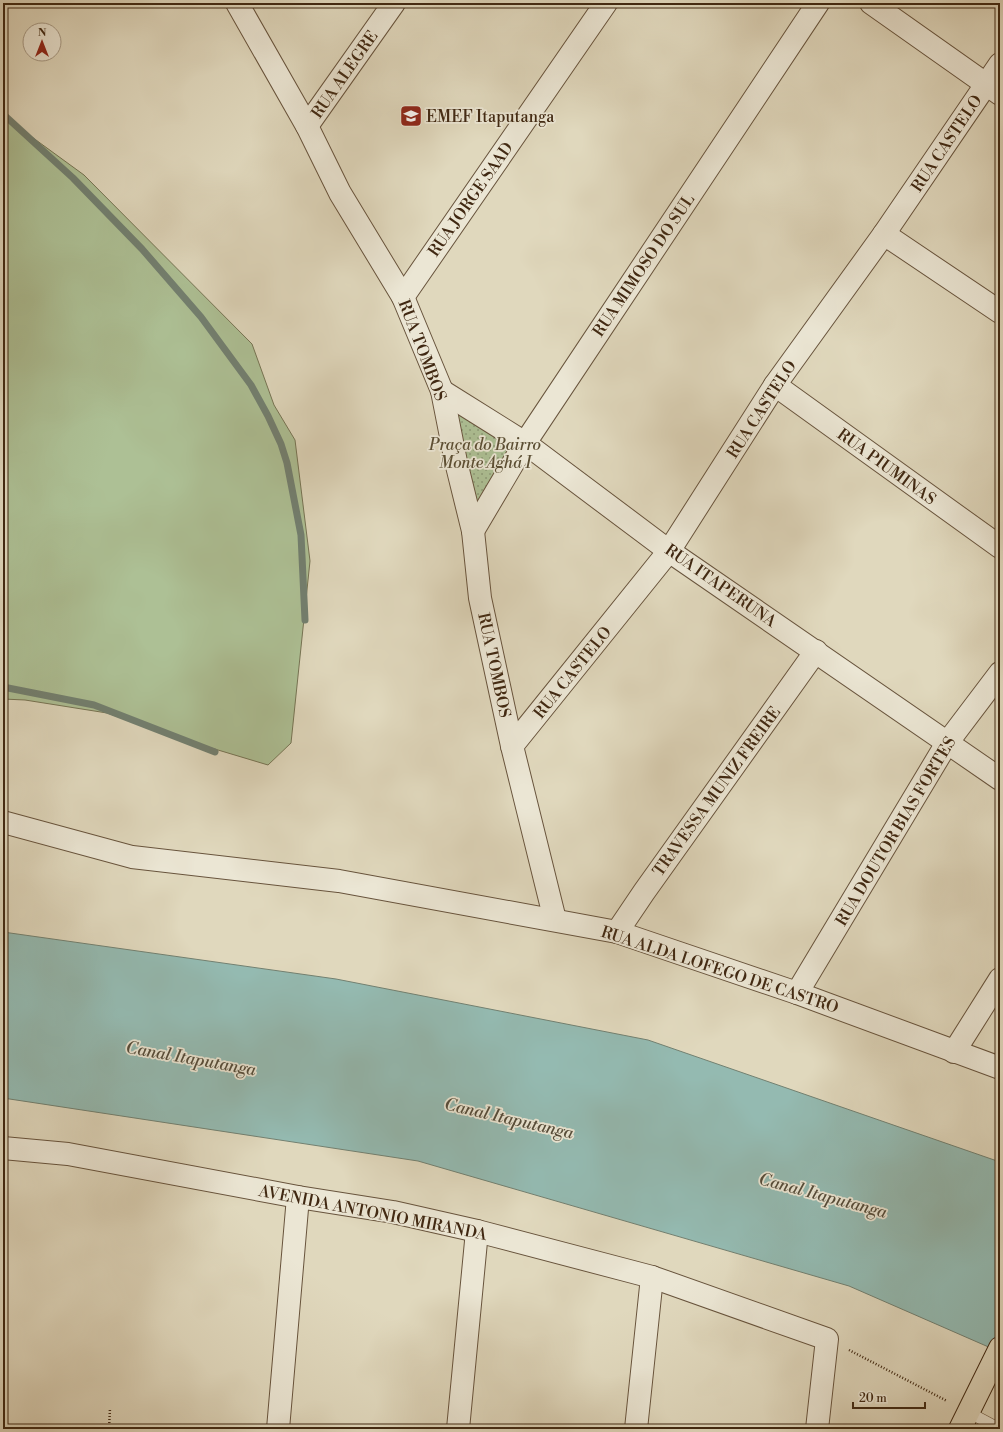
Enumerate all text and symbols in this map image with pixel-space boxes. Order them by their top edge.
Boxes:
north arrow [22,22,62,62]
text: N [38,26,47,40]
street label: RUA ALEGRE [307,27,382,122]
street label: RUA CASTELO [907,91,987,196]
school or university icon: EMEF Itaputanga [398,103,424,129]
place label: EMEF Itaputanga [426,107,555,127]
street label: RUA JORGE SAAD [424,138,518,261]
street label: RUA MIMOSO DO SUL [589,190,699,341]
street label: RUA TOMBOS [394,297,451,404]
street label: RUA CASTELO [723,357,801,462]
street label: RUA PIUMINAS [833,424,940,509]
park label: Praça do Bairro Monte Aghá I [428,435,541,473]
street label: RUA ITAPERUNA [661,540,781,632]
street label: RUA TOMBOS [473,611,515,720]
street label: RUA CASTELO [529,622,616,723]
street label: TRAVESSA MUNIZ FREIRE [649,703,785,880]
street label: RUA DOUTOR BIAS FORTES [831,733,960,930]
street label: RUA ALDA LOFEGO DE CASTRO [598,922,841,1018]
water label: Canal Itaputanga [124,1037,258,1081]
water label: Canal Itaputanga [442,1093,576,1145]
water label: Canal Itaputanga [756,1168,890,1224]
street label: AVENIDA ANTONIO MIRANDA [256,1181,490,1245]
scale bar [853,1384,925,1410]
text: 20 m [859,1391,887,1406]

